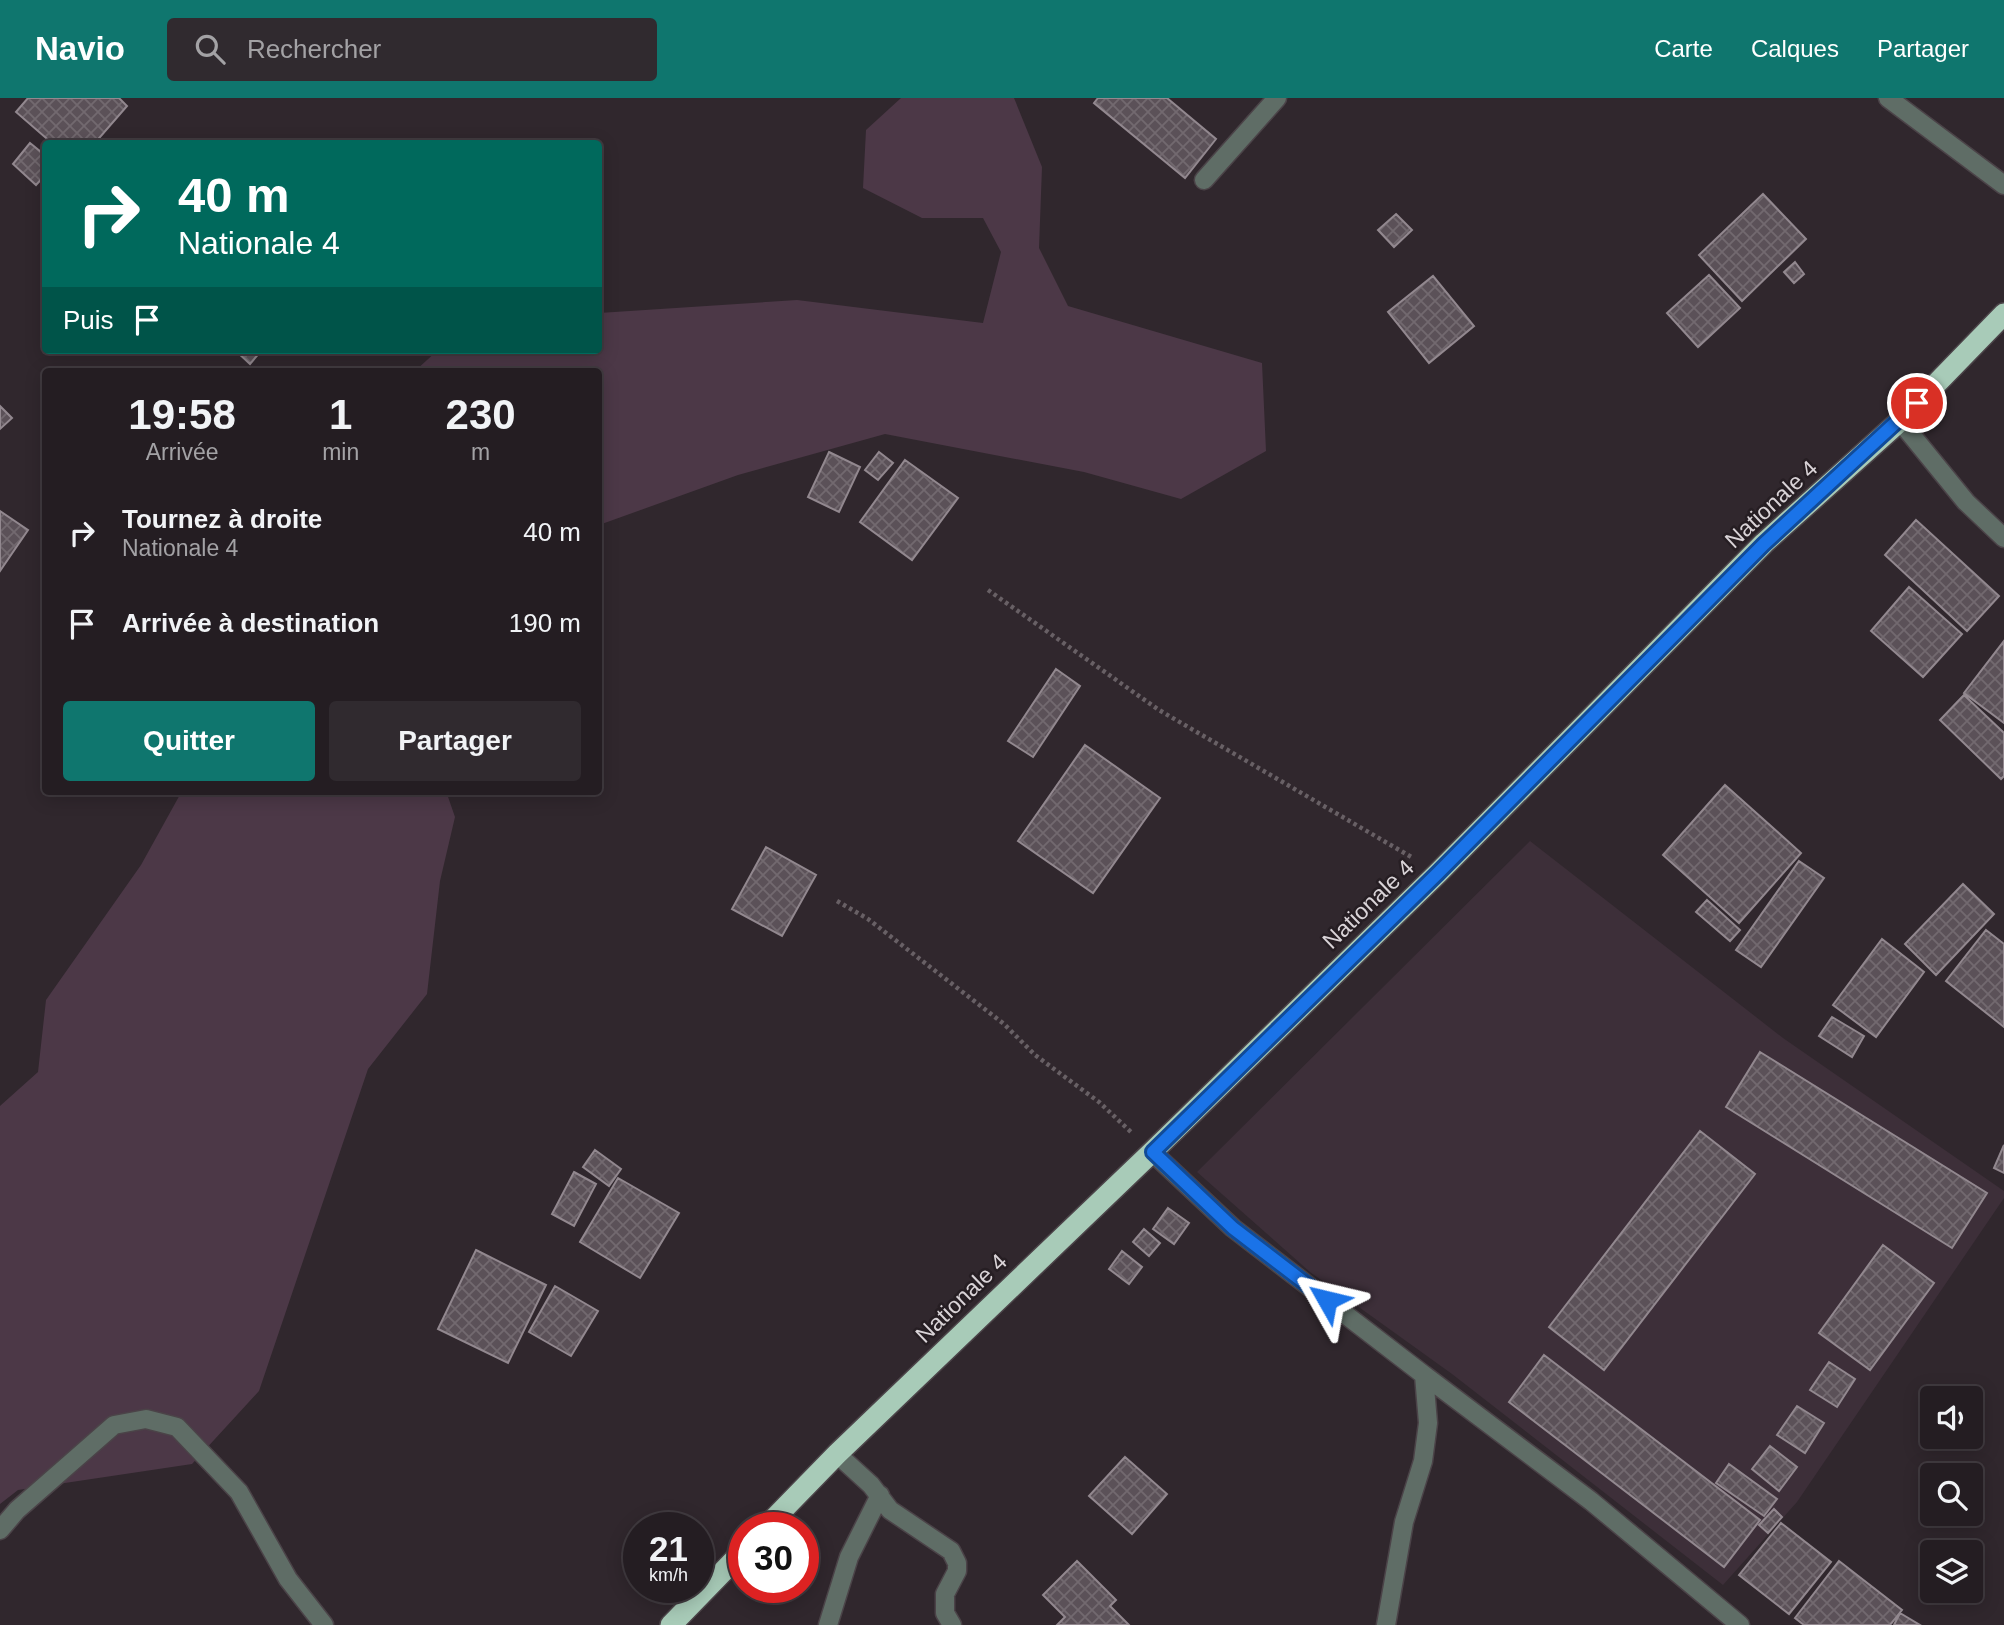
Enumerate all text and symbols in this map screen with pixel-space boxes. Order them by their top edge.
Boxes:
search box [167,18,657,81]
text: Navio [35,30,125,67]
icon: search [191,30,229,68]
text: Rechercher [247,34,381,64]
text: Carte [1654,35,1713,62]
text: Calques [1751,35,1839,62]
text: Partager [1877,35,1969,62]
icon: right [63,168,154,259]
text: 40 m [178,168,290,222]
text: Nationale 4 [178,225,340,261]
icon: arrive [128,301,166,339]
text: Puis [63,305,114,335]
pin [1887,373,1947,433]
icon: arrive [1898,384,1936,422]
text: 19:58 [128,391,236,438]
text: 1 [329,391,352,438]
text: 230 [446,391,516,438]
text: Arrivée [146,439,219,465]
text: min [322,439,359,465]
text: m [471,439,490,465]
street label: Nationale 4 [1720,455,1823,553]
text: Tournez à droite [122,504,322,534]
icon: right [63,514,101,552]
text: 40 m [523,517,581,547]
text: Nationale 4 [122,535,238,561]
icon: arrive [63,605,101,643]
text: Arrivée à destination [122,608,379,638]
text: 190 m [509,608,581,638]
button: Quitter [63,701,315,781]
button: Partager [329,701,581,781]
street label: Nationale 4 [1317,854,1419,954]
street label: Nationale 4 [910,1248,1012,1348]
position arrow [1290,1263,1364,1337]
map controls [1920,1386,1983,1603]
button: sound [1920,1386,1983,1449]
button: search [1920,1463,1983,1526]
speed limit sign: 30 [728,1512,819,1603]
text: 21 [649,1529,688,1568]
button: layers [1920,1540,1983,1603]
text: km/h [649,1565,688,1585]

